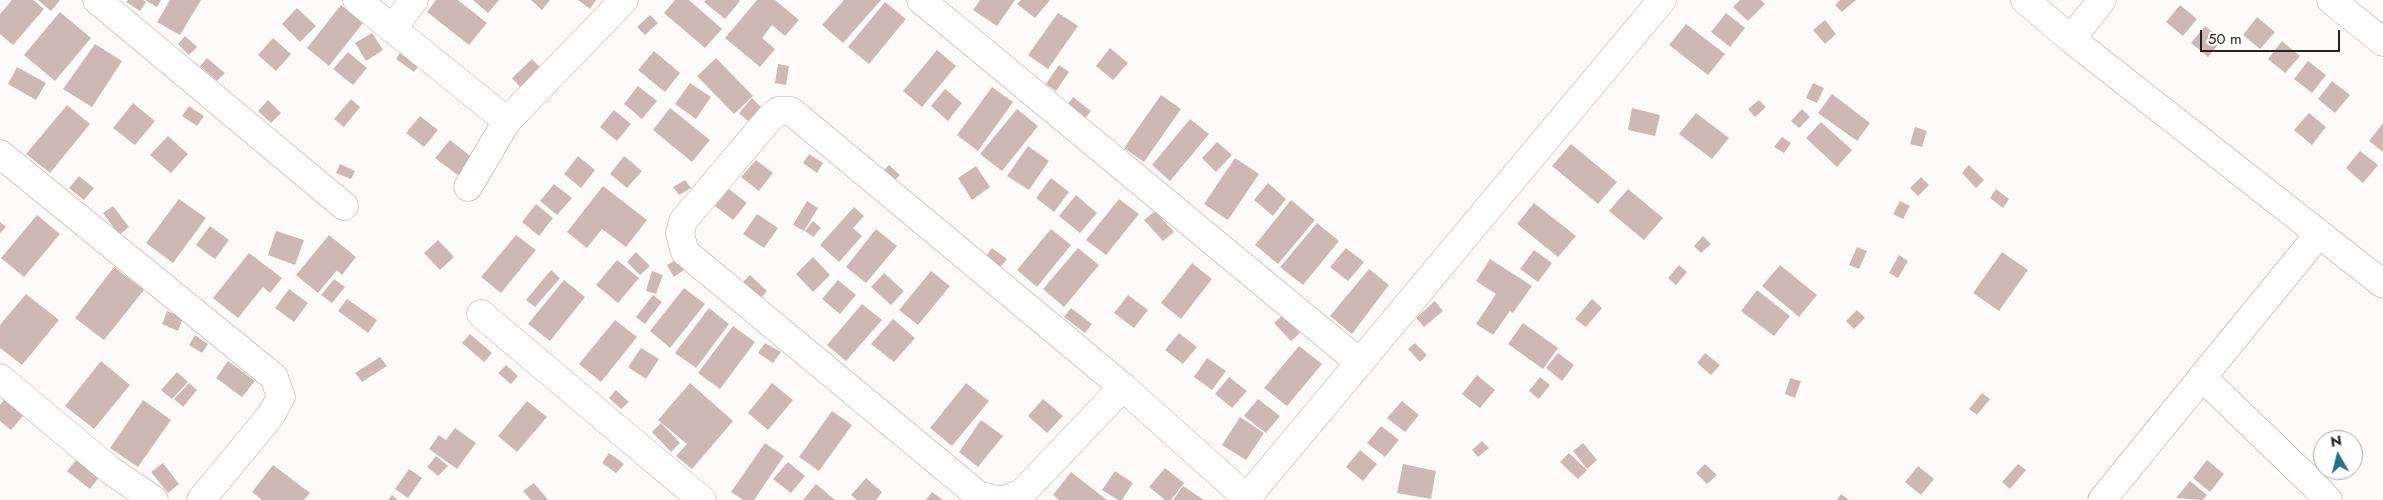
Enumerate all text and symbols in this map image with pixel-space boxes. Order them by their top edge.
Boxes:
scale bar [2203,20,2343,52]
text: 50 m [2208,28,2242,50]
north arrow [2313,430,2363,480]
text: N [2329,430,2343,452]

